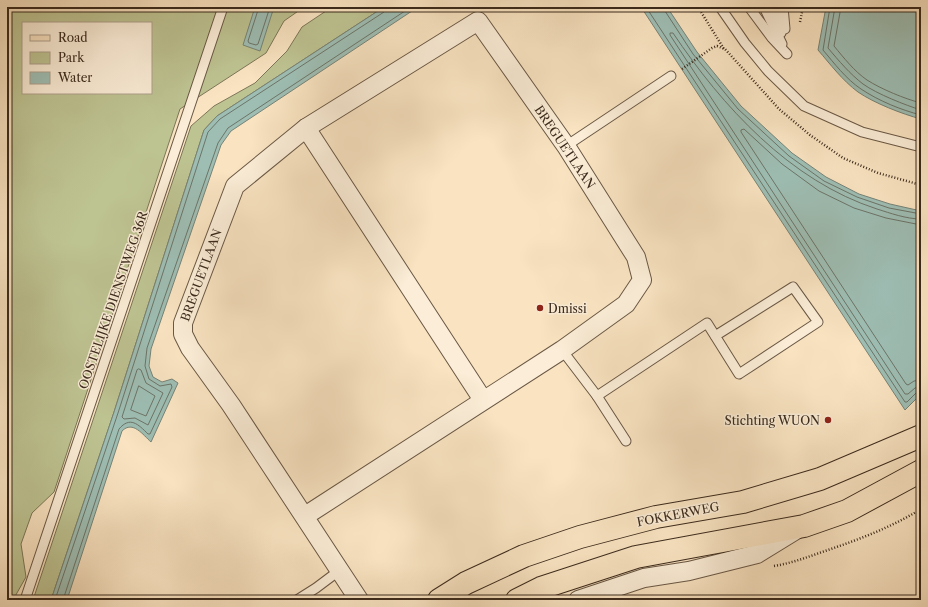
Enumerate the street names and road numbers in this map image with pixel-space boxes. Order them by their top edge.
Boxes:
street label: BREGUETLAAN [532,103,598,192]
street label: OOSTELIJKE DIENSTWEG 36R [75,208,151,391]
street label: BREGUETLAAN [177,227,225,323]
street label: FOKKERWEG [635,499,721,529]

